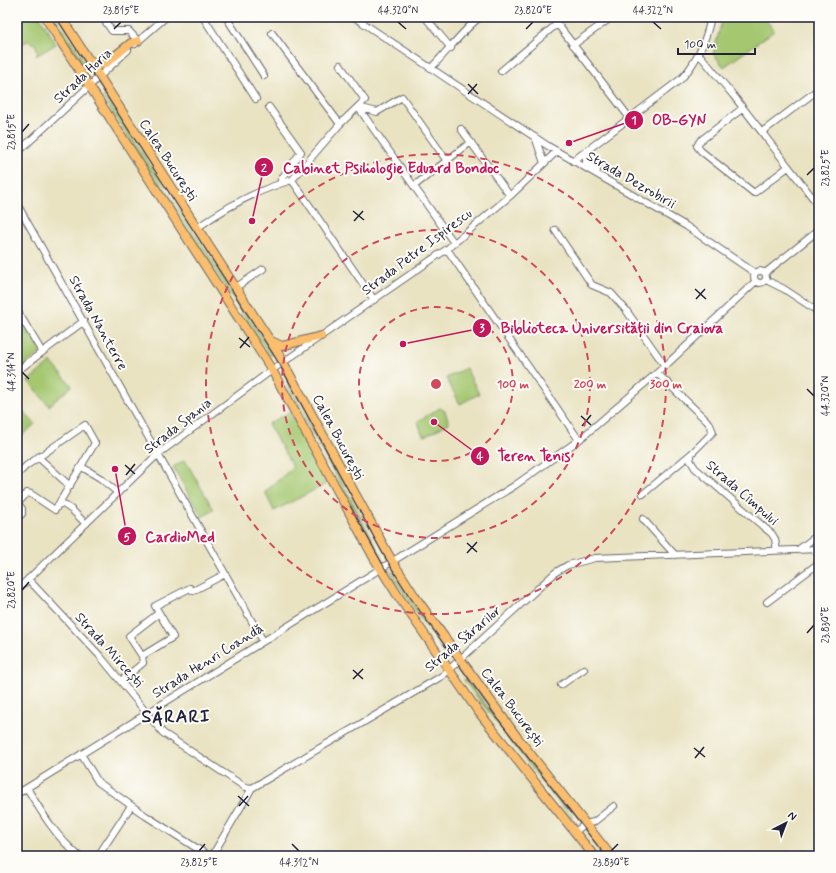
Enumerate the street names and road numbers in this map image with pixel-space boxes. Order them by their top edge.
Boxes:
street label: Strada Horia [50,44,116,108]
street label: Calea București [135,116,201,204]
street label: Strada Dezrobirii [583,147,679,213]
street label: Strada Petre Ispirescu [358,205,476,299]
street label: Strada Nanterre [65,273,131,373]
street label: Calea București [308,391,368,483]
street label: Strada Spania [140,394,216,458]
street label: Strada Cîmpului [702,456,782,530]
street label: Strada Sărarilor [421,602,505,676]
street label: Strada Mircești [71,609,147,691]
street label: Strada Henri Coandă [149,619,267,703]
street label: Calea București [477,664,547,750]

